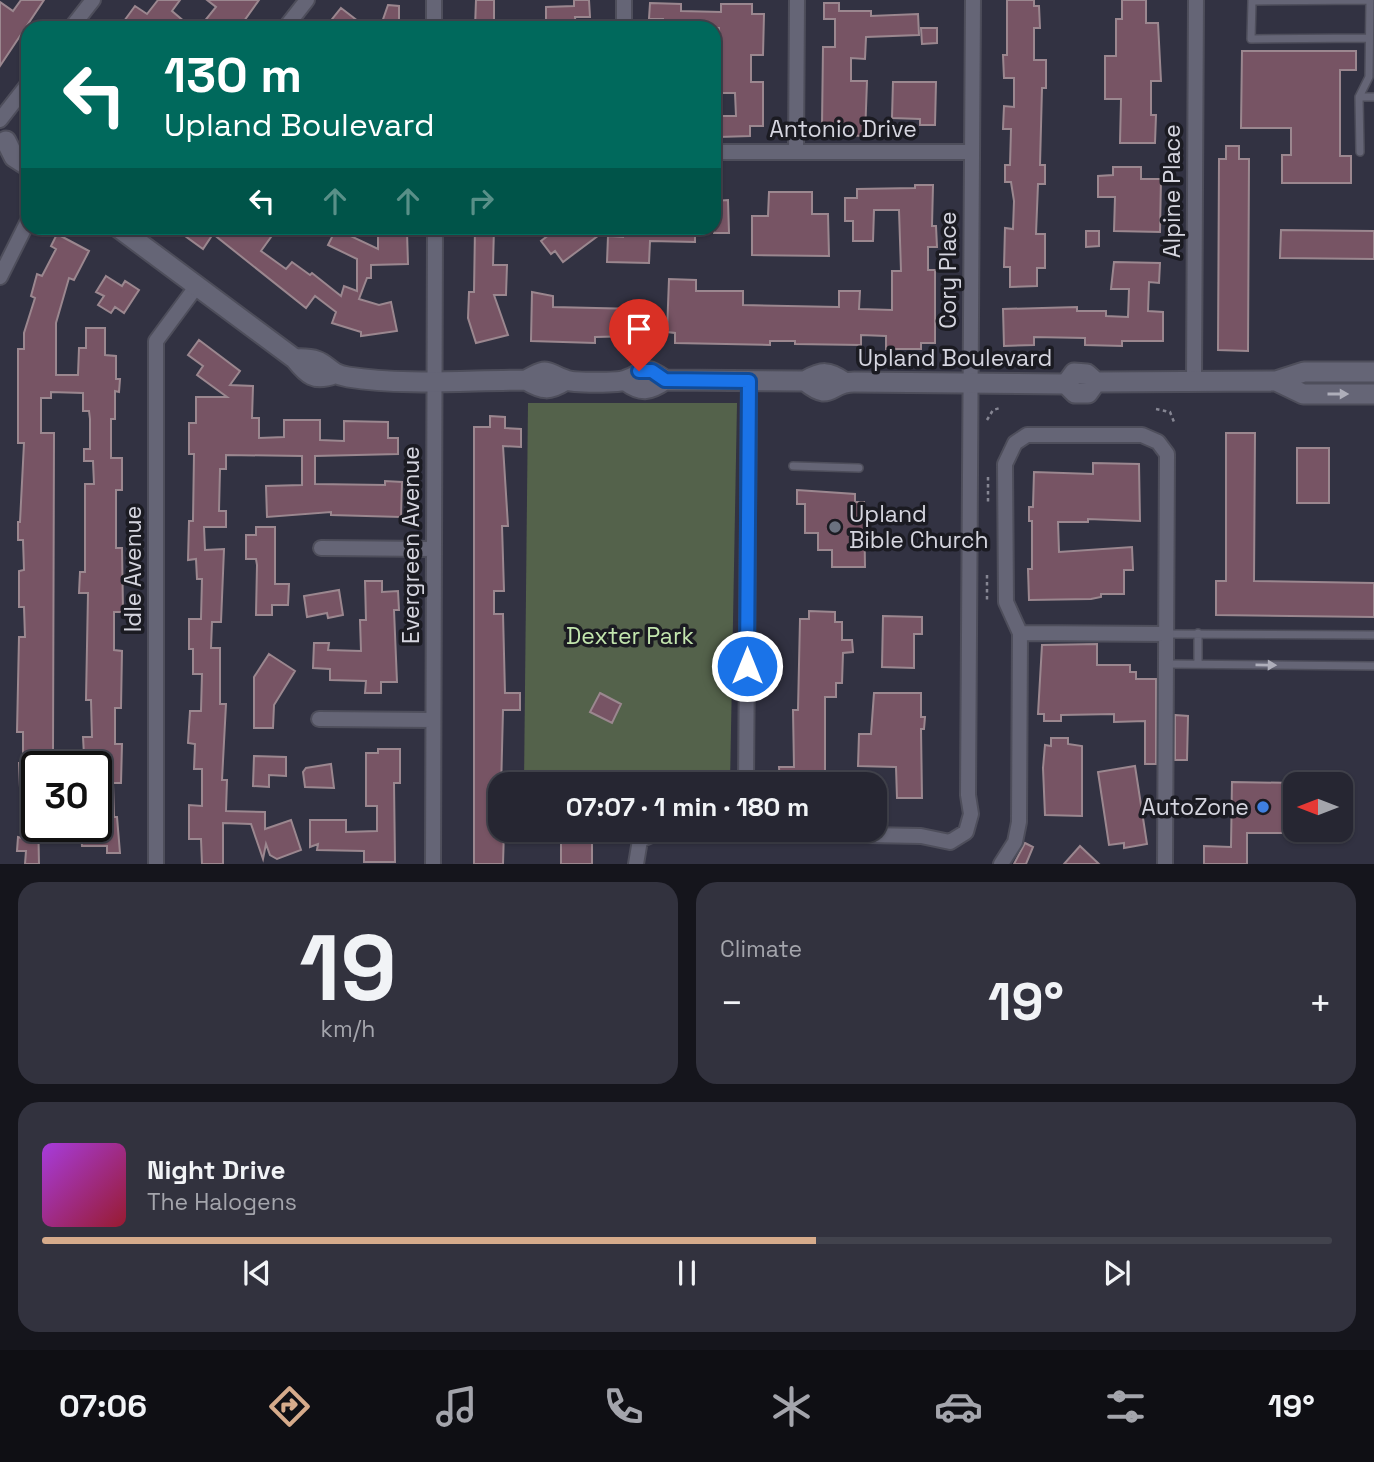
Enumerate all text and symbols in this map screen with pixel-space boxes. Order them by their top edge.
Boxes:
text: 130 m [164,44,302,106]
icon: left [49,49,140,140]
text: Upland Boulevard [164,105,435,145]
street label: Antonio Drive [769,114,917,144]
street label: Alpine Place [1157,124,1187,258]
icon: left [243,182,281,220]
icon: ahead [316,182,354,220]
icon: ahead [389,182,427,220]
icon: right [462,182,500,220]
street label: Cory Place [933,211,963,329]
pin [609,299,669,371]
icon: arrive [620,310,658,348]
street label: Upland Boulevard [858,343,1052,373]
one-way arrow [1328,388,1350,400]
street label: Evergreen Avenue [396,446,426,644]
place label: Upland Bible Church [849,499,989,555]
street label: Idle Avenue [118,506,148,632]
marker: Upland Bible Church [827,519,843,535]
park label: Dexter Park [566,621,694,651]
position arrow [710,629,784,703]
one-way arrow [1255,659,1277,671]
speed limit sign: 30 [21,751,112,842]
north arrow [1283,772,1353,842]
map controls [1283,772,1353,842]
text: 07:07 · 1 min · 180 m [566,790,809,824]
place label: AutoZone [1141,792,1249,822]
marker: AutoZone [1255,799,1271,815]
text: 19 [299,910,397,1027]
text: Climate [720,934,802,964]
text: 19° [988,969,1064,1035]
text: − [720,979,744,1027]
text: + [1308,979,1332,1027]
text: km/h [321,1014,375,1044]
text: Night Drive [147,1153,285,1187]
text: The Halogens [147,1187,297,1217]
icon: previous [238,1254,276,1292]
icon: pause [668,1254,706,1292]
icon: next [1098,1254,1136,1292]
icon: directions [265,1382,314,1431]
icon: music [432,1382,481,1431]
icon: phone [599,1382,648,1431]
icon: climate [767,1382,816,1431]
icon: car [934,1382,983,1431]
icon: filters [1101,1382,1150,1431]
text: 07:06 [59,1386,147,1426]
text: 19° [1268,1386,1315,1426]

